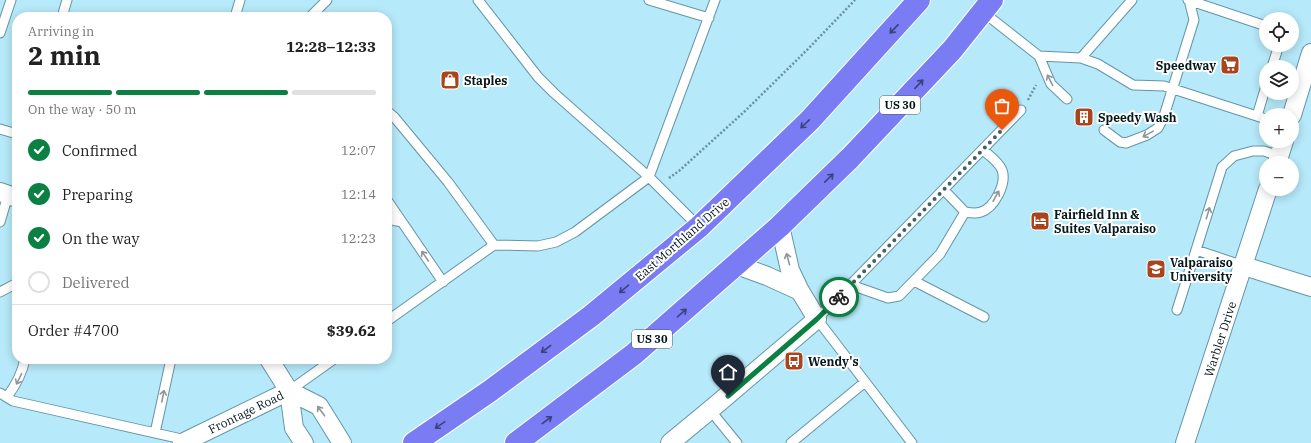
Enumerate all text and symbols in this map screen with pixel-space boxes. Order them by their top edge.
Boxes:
map controls [1259,12,1299,196]
button: locate [1259,12,1299,52]
text: Arriving in [28,23,94,40]
one-way arrow [889,24,898,34]
text: 12:28–12:33 [286,37,376,56]
text: 2 min [28,38,101,72]
supermarket icon: Speedway [1219,54,1241,76]
place label: Speedway [1156,58,1216,73]
button: layers [1259,60,1299,100]
shop icon: Staples [439,69,461,91]
place label: Staples [464,73,507,88]
one-way arrow [1046,74,1053,86]
one-way arrow [915,79,924,89]
pin [985,89,1019,130]
icon: bag [991,95,1013,117]
road number: US 30 [880,96,920,114]
text: On the way · 50 m [28,101,136,118]
building icon: Speedy Wash [1073,106,1095,128]
button: + [1259,108,1299,148]
place label: Speedy Wash [1098,110,1177,125]
one-way arrow [800,120,810,129]
one-way arrow [1142,130,1154,138]
icon: check [28,139,50,161]
text: Confirmed [62,141,137,160]
text: 12:07 [341,142,376,159]
button: − [1259,156,1299,196]
one-way arrow [824,173,834,183]
icon: check [28,183,50,205]
text: Preparing [62,185,133,204]
text: 12:14 [341,186,376,203]
one-way arrow [993,190,1001,202]
street label: East Morthland Drive [632,194,732,284]
one-way arrow [1205,206,1212,219]
place label: Fairfield Inn & Suites Valparaiso [1054,207,1156,236]
hotel icon: Fairfield Inn & Suites Valparaiso [1029,210,1051,232]
icon: check [28,227,50,249]
text: On the way [62,229,140,248]
text: 12:23 [341,230,376,247]
one-way arrow [421,251,429,262]
one-way arrow [783,253,791,266]
place label: Valparaiso University [1170,255,1233,284]
school or university icon: Valparaiso University [1145,258,1167,280]
text: Delivered [62,273,130,292]
courier [819,277,859,317]
one-way arrow [619,284,629,293]
icon: bike [828,286,850,308]
street label: Warbler Drive [1201,299,1239,379]
one-way arrow [676,308,687,317]
text: Order #4700 [28,321,119,340]
text: $39.62 [327,321,376,340]
road number: US 30 [632,330,672,348]
one-way arrow [540,345,551,354]
bus stop icon: Wendy's [783,350,805,372]
place label: Wendy's [808,354,858,369]
pin [711,355,745,396]
icon: home [717,361,739,383]
one-way arrow [14,373,22,385]
street label: Frontage Road [206,387,286,437]
one-way arrow [159,390,167,403]
one-way arrow [317,405,326,416]
one-way arrow [542,416,553,425]
one-way arrow [435,421,446,429]

